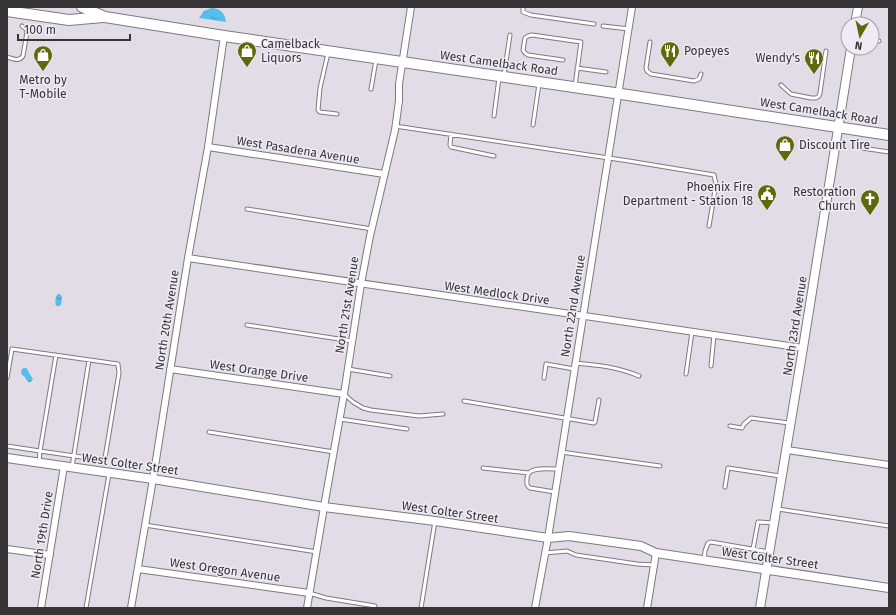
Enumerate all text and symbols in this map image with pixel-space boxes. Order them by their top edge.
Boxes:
scale bar [18,16,130,42]
north arrow [840,16,880,56]
text: 100 m [24,23,56,37]
place label: Camelback Liquors [261,37,321,65]
text: N [854,38,863,52]
shop icon: Camelback Liquors [236,40,258,68]
restaurant icon: Popeyes [659,40,681,68]
shop icon: Metro by T-Mobile [32,44,54,72]
place label: Popeyes [684,44,730,58]
restaurant icon: Wendy's [803,47,825,75]
street label: West Camelback Road [439,48,559,78]
place label: Wendy's [755,51,800,65]
place label: Metro by T-Mobile [19,73,67,101]
street label: West Camelback Road [759,95,879,127]
street label: West Pasadena Avenue [235,133,361,167]
shop icon: Discount Tire [774,134,796,162]
place label: Discount Tire [799,138,870,152]
place label: Phoenix Fire Department - Station 18 [623,180,753,208]
public building icon: Phoenix Fire Department - Station 18 [756,183,778,211]
place label: Restoration Church [793,185,856,213]
church icon: Restoration Church [859,188,881,216]
street label: North 22nd Avenue [558,254,588,358]
street label: North 21st Avenue [332,255,362,355]
street label: North 20th Avenue [152,269,182,371]
street label: North 23rd Avenue [780,275,810,377]
street label: West Medlock Drive [443,279,551,307]
street label: West Orange Drive [209,357,309,385]
street label: West Colter Street [81,450,180,478]
street label: North 19th Drive [28,490,56,580]
street label: West Colter Street [401,498,500,526]
street label: West Colter Street [721,544,820,572]
street label: West Oregon Avenue [169,555,281,585]

